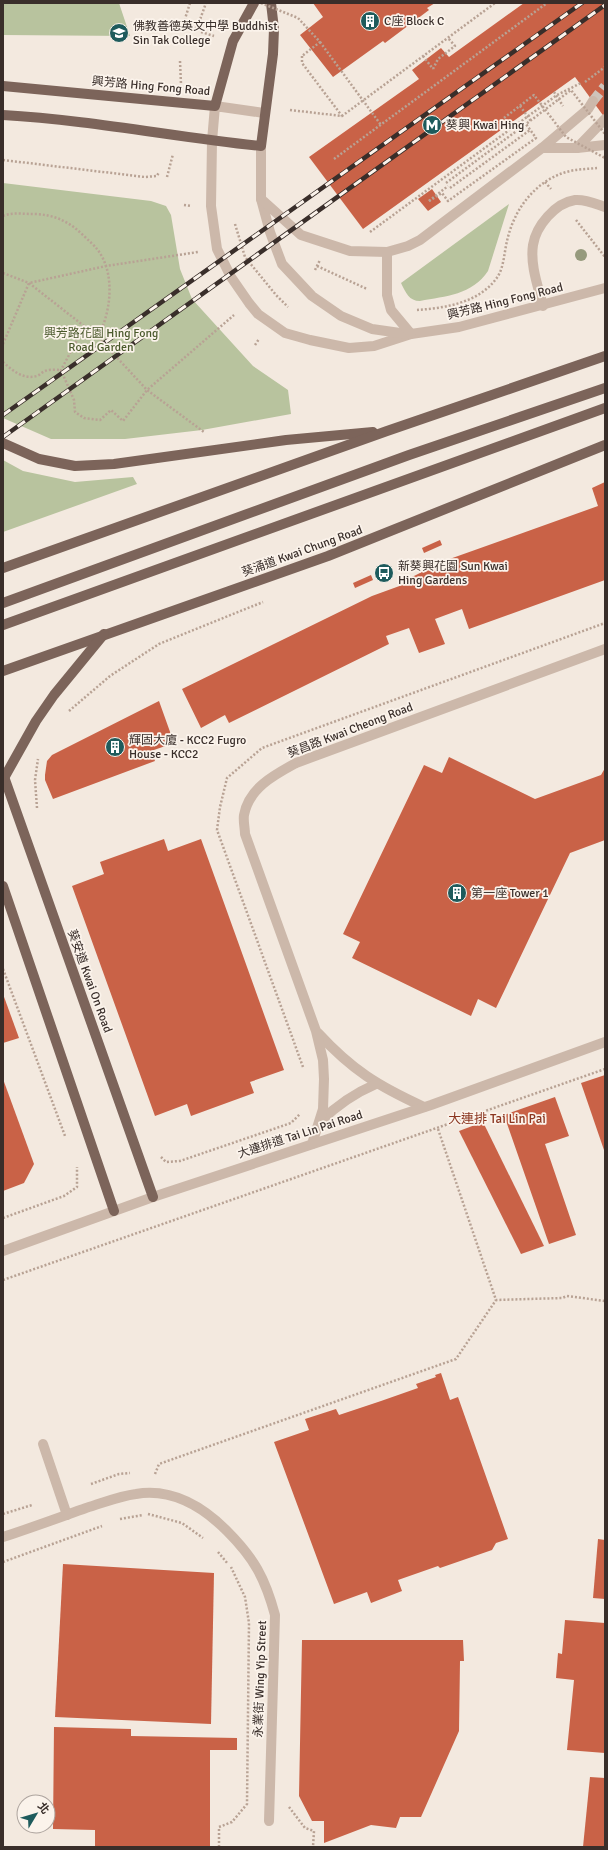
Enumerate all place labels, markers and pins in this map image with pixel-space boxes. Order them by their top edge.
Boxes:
building icon: C座 Block C [359,10,381,32]
place label: C座 Block C [384,14,444,29]
place label: 佛教善德英文中學 Buddhist Sin Tak College [133,19,277,48]
school or university icon: 佛教善德英文中學 Buddhist Sin Tak College [108,22,130,44]
metro station icon: 葵興 Kwai Hing [421,114,443,136]
place label: 葵興 Kwai Hing [446,118,524,133]
place label: 新葵興花園 Sun Kwai Hing Gardens [398,559,508,588]
bus stop icon: 新葵興花園 Sun Kwai Hing Gardens [373,562,395,584]
place label: 輝固大廈 - KCC2 Fugro House - KCC2 [129,733,246,762]
building icon: 輝固大廈 - KCC2 Fugro House - KCC2 [104,736,126,758]
building icon: 第一座 Tower 1 [446,882,468,904]
place label: 第一座 Tower 1 [471,886,549,901]

